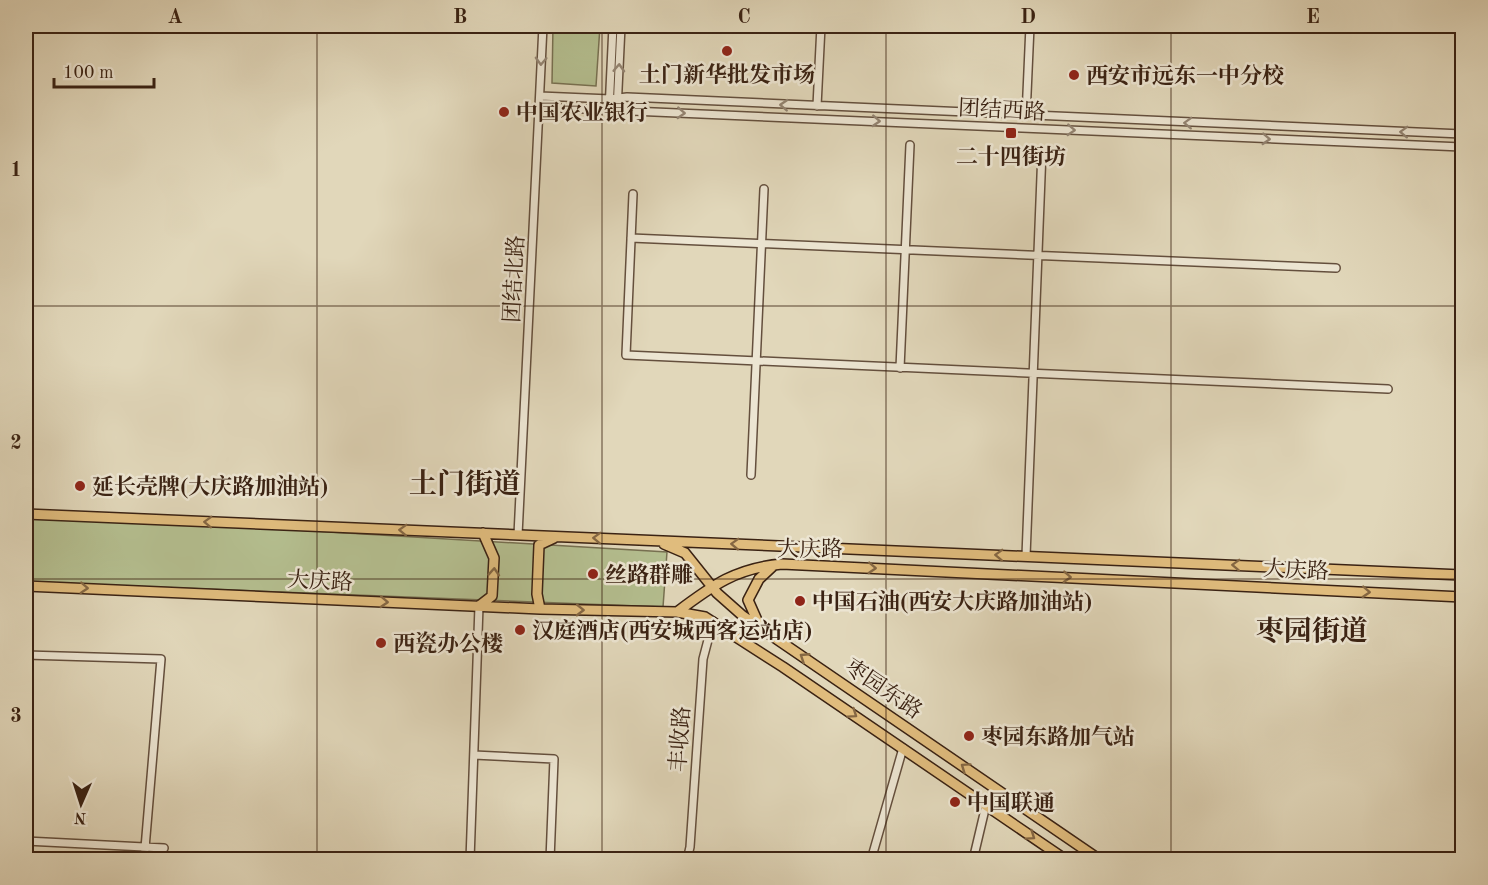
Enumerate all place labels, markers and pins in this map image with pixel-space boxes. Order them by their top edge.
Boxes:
marker: 土门新华批发市场 [720,44,734,58]
place label: 土门新华批发市场 [639,62,815,87]
place label: 西安市远东一中分校 [1086,63,1284,88]
marker: 西安市远东一中分校 [1067,68,1081,82]
place label: 中国农业银行 [516,101,648,125]
marker: 中国农业银行 [497,105,511,119]
marker: 二十四街坊 [1004,126,1018,140]
place label: 二十四街坊 [956,145,1066,169]
place label: 延长壳牌(大庆路加油站) [92,474,328,499]
marker: 延长壳牌(大庆路加油站) [73,479,87,493]
place label: 丝路群雕 [605,563,693,587]
marker: 丝路群雕 [586,567,600,581]
place label: 中国石油(西安大庆路加油站) [812,589,1092,614]
marker: 中国石油(西安大庆路加油站) [793,594,807,608]
place label: 汉庭酒店(西安城西客运站店) [532,618,812,643]
marker: 汉庭酒店(西安城西客运站店) [513,623,527,637]
place label: 西瓷办公楼 [393,631,503,656]
marker: 西瓷办公楼 [374,636,388,650]
place label: 枣园东路加气站 [981,725,1135,749]
marker: 枣园东路加气站 [962,729,976,743]
place label: 中国联通 [967,791,1055,815]
marker: 中国联通 [948,795,962,809]

